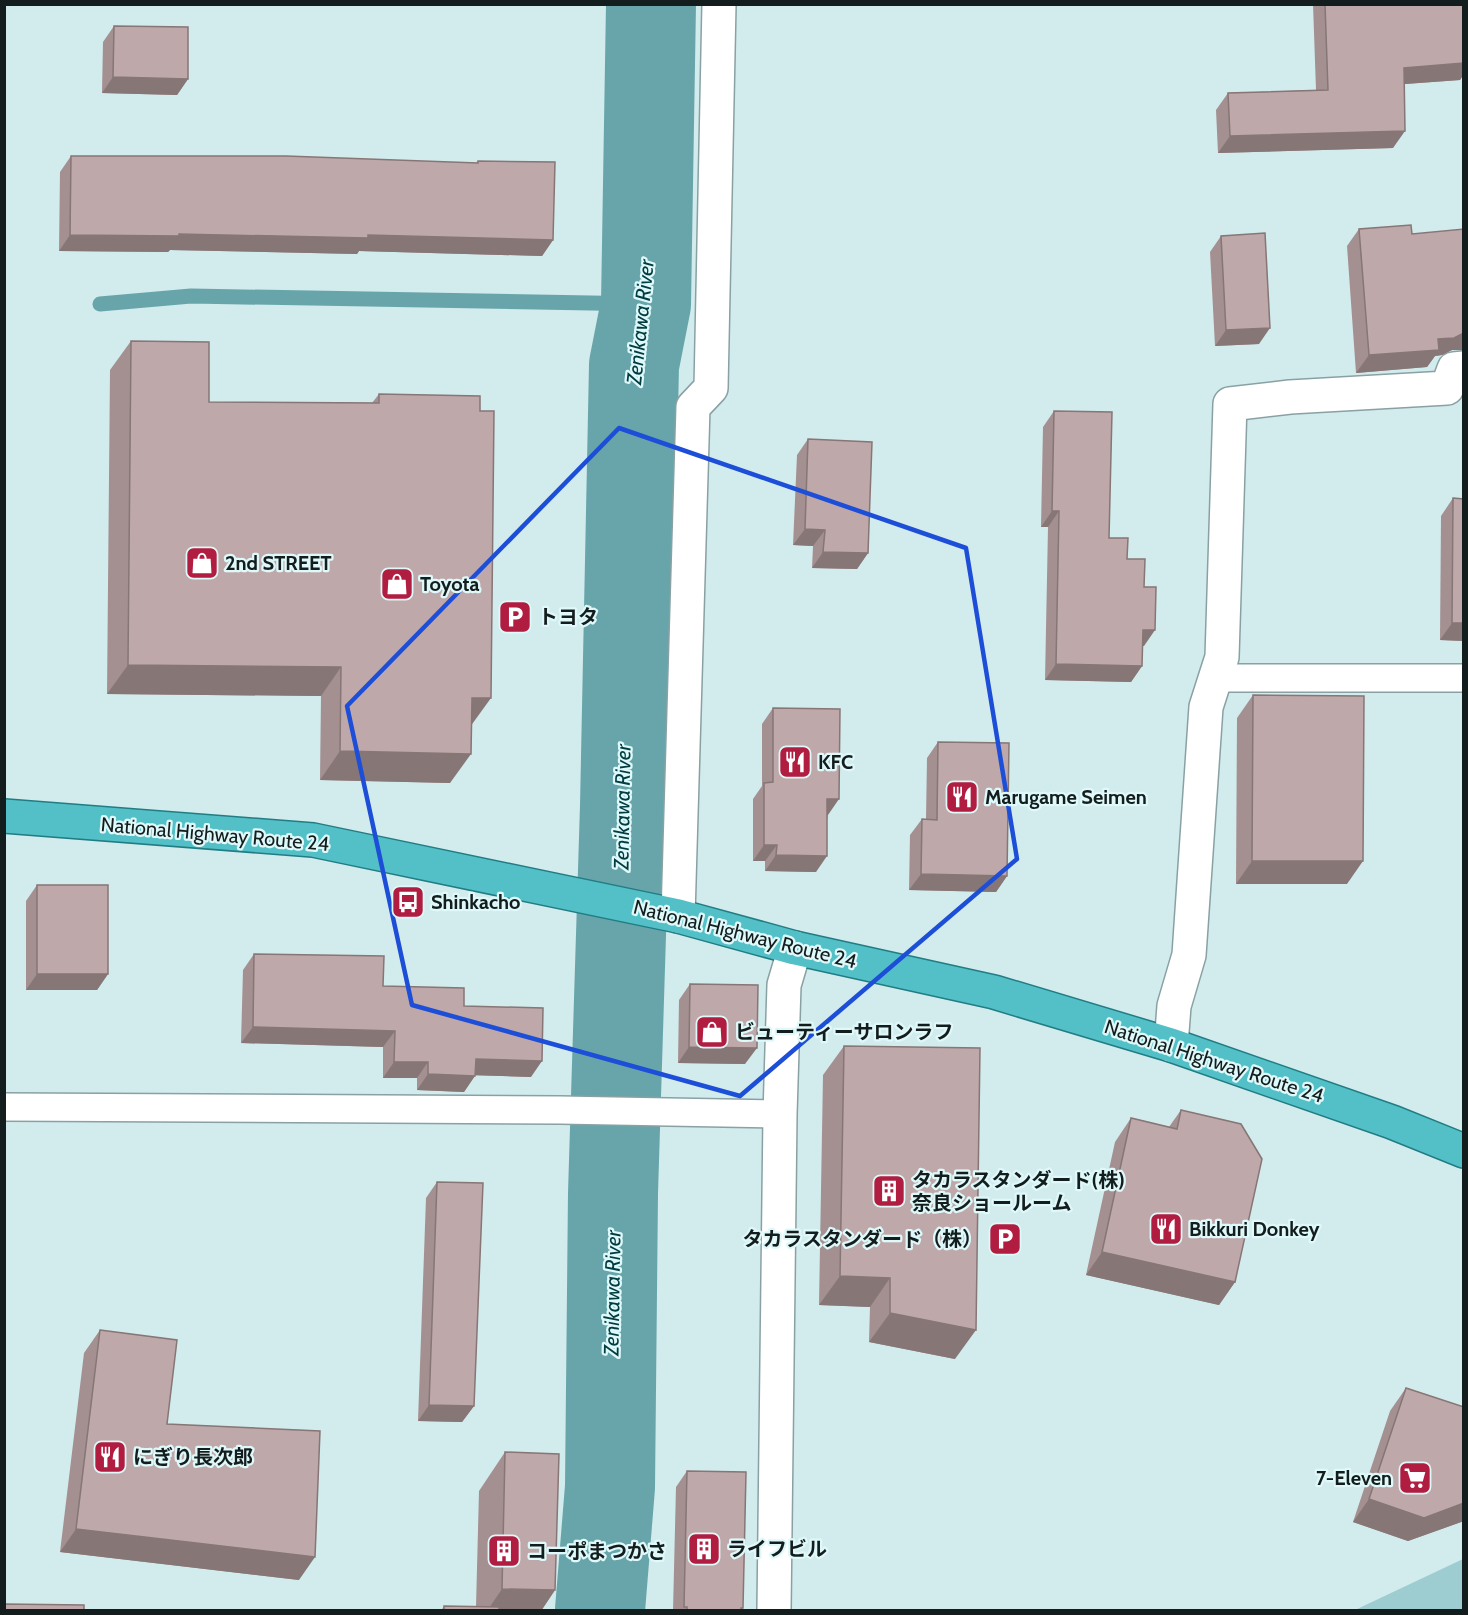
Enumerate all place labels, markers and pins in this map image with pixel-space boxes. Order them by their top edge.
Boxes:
shop icon: 2nd STREET [184,545,220,581]
place label: 2nd STREET [225,551,332,575]
shop icon: Toyota [379,566,415,602]
place label: Toyota [420,572,479,596]
parking icon: トヨタ [497,599,533,635]
place label: トヨタ [538,605,598,629]
restaurant icon: KFC [777,744,813,780]
place label: KFC [818,750,853,774]
restaurant icon: Marugame Seimen [944,779,980,815]
place label: Marugame Seimen [985,785,1147,809]
bus stop icon: Shinkacho [390,884,426,920]
place label: Shinkacho [431,890,520,914]
shop icon: ビューティーサロンラフ [694,1014,730,1050]
place label: ビューティーサロンラフ [735,1020,953,1044]
place label: タカラスタンダード(株) 奈良ショールーム [912,1168,1125,1215]
building icon: タカラスタンダード(株) 奈良ショールーム [871,1173,907,1209]
restaurant icon: Bikkuri Donkey [1148,1211,1184,1247]
place label: Bikkuri Donkey [1189,1217,1320,1241]
parking icon: タカラスタンダード（株） [987,1221,1023,1257]
place label: タカラスタンダード（株） [742,1227,982,1251]
restaurant icon: にぎり長次郎 [92,1439,128,1475]
place label: にぎり長次郎 [133,1445,253,1469]
supermarket icon: 7-Eleven [1397,1460,1433,1496]
place label: 7-Eleven [1316,1466,1392,1490]
building icon: ライフビル [686,1531,722,1567]
building icon: コーポまつかさ [486,1533,522,1569]
place label: ライフビル [727,1537,827,1561]
place label: コーポまつかさ [527,1539,667,1563]

